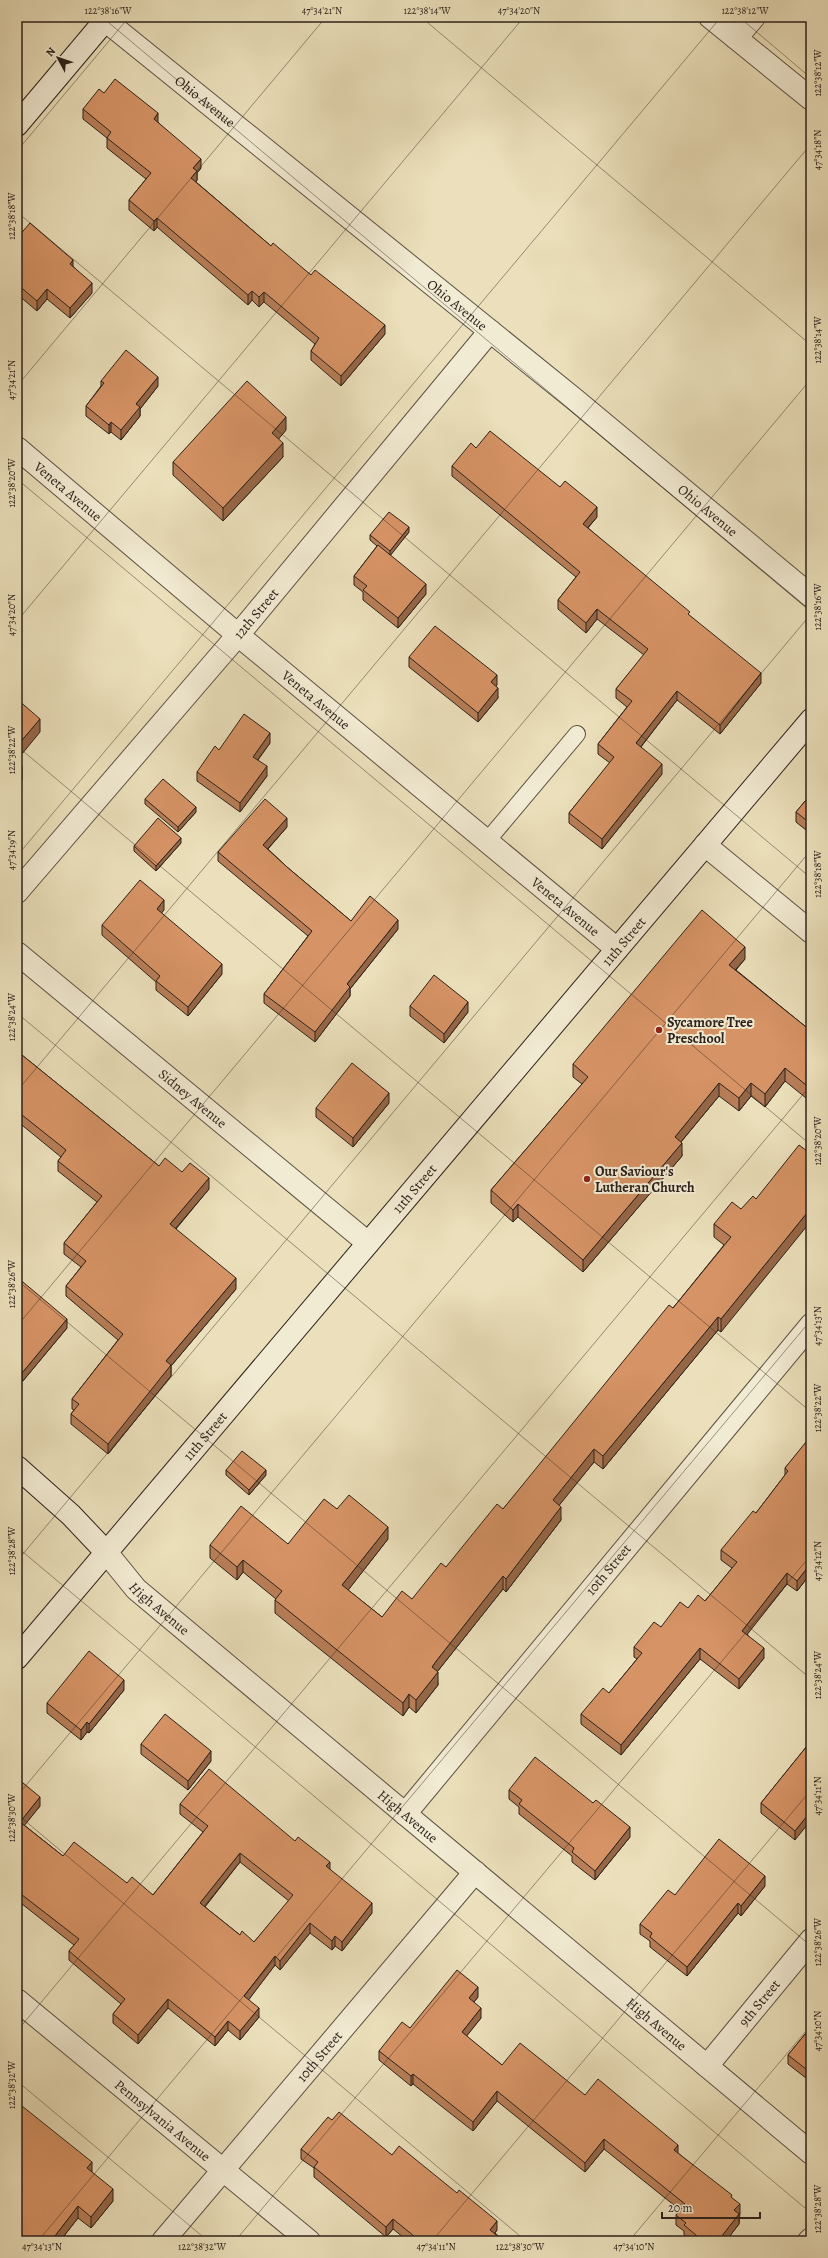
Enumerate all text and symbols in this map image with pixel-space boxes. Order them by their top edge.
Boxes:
text: 122°38'16"W [84,4,132,17]
text: 47°34'21"N [302,4,342,17]
text: 122°38'14"W [404,4,451,17]
text: 47°34'20"N [498,4,540,17]
text: 122°38'12"W [721,4,769,17]
north arrow [38,38,78,78]
text: N [42,44,59,60]
text: 122°38'12"W [811,49,824,97]
street label: Ohio Avenue [171,71,240,131]
text: 47°34'18"N [811,130,824,170]
text: 122°38'18"W [5,192,18,240]
street label: Ohio Avenue [423,274,492,335]
text: 122°38'14"W [811,316,824,363]
text: 47°34'21"N [5,360,18,400]
street label: Veneta Avenue [29,456,106,525]
text: 122°38'20"W [5,458,18,508]
street label: Ohio Avenue [674,480,742,541]
text: 122°38'16"W [811,583,824,631]
street label: 12th Street [229,584,283,643]
text: 47°34'20"N [5,594,18,636]
street label: Veneta Avenue [277,665,354,734]
text: 122°38'22"W [5,725,18,774]
text: 47°34'19"N [5,830,18,870]
text: 122°38'18"W [811,850,824,898]
street label: Veneta Avenue [527,872,604,940]
street label: 11th Street [597,912,650,970]
text: 122°38'24"W [5,992,18,1041]
place label: Sycamore Tree Preschool [667,1013,754,1048]
marker: Sycamore Tree Preschool [654,1025,664,1035]
street label: Sidney Avenue [155,1064,231,1132]
text: 122°38'20"W [811,1116,824,1166]
street label: 11th Street [388,1160,441,1217]
place label: Our Saviour's Lutheran Church [595,1162,695,1197]
marker: Our Saviour's Lutheran Church [582,1174,592,1184]
text: 122°38'26"W [5,1259,18,1308]
text: 47°34'13"N [811,1306,824,1346]
text: 122°38'22"W [811,1383,824,1432]
street label: 11th Street [179,1407,232,1465]
text: 122°38'28"W [5,1526,18,1575]
street label: 10th Street [581,1539,635,1599]
text: 47°34'12"N [811,1541,824,1581]
street label: High Avenue [125,1578,194,1639]
text: 122°38'24"W [811,1650,824,1699]
text: 47°34'11"N [811,1776,824,1816]
street label: High Avenue [374,1785,442,1847]
text: 122°38'30"W [5,1793,18,1842]
text: 122°38'26"W [811,1917,824,1966]
street label: 9th Street [734,1975,785,2030]
street label: High Avenue [622,1993,691,2055]
text: 47°34'10"N [811,2010,824,2052]
street label: 10th Street [292,2026,347,2086]
text: 122°38'32"W [5,2060,18,2109]
street label: Pennsylvania Avenue [111,2075,215,2166]
text: 122°38'28"W [811,2184,824,2233]
scale bar [662,2194,760,2220]
text: 20 m [668,2200,692,2216]
text: 47°34'13"N [22,2240,62,2253]
text: 122°38'32"W [178,2240,227,2253]
text: 47°34'11"N [416,2240,456,2253]
text: 122°38'30"W [496,2240,545,2253]
text: 47°34'10"N [613,2240,655,2253]

